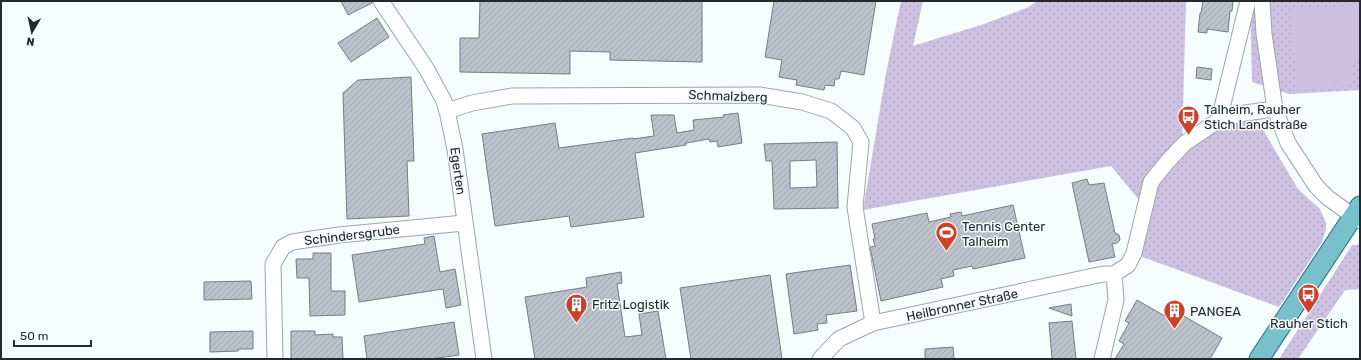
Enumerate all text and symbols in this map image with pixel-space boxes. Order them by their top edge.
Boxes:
north arrow [12,12,52,52]
text: N [26,34,35,48]
street label: Schmalzberg [688,87,768,106]
place label: Talheim, Rauher Stich Landstraße [1204,102,1307,132]
bus stop icon: Talheim, Rauher Stich Landstraße [1176,103,1202,136]
street label: Egerten [446,146,469,196]
place label: Tennis Center Talheim [962,219,1045,249]
sports icon: Tennis Center Talheim [934,220,960,253]
street label: Schindersgrube [303,222,401,249]
bus stop icon: Rauher Stich [1296,282,1322,315]
street label: Heilbronner Straße [905,286,1019,324]
building icon: Fritz Logistik [563,291,589,324]
place label: Fritz Logistik [592,297,670,313]
building icon: PANGEA [1162,298,1188,331]
place label: PANGEA [1190,304,1241,319]
place label: Rauher Stich [1270,316,1348,331]
scale bar [14,322,91,348]
text: 50 m [20,329,48,343]

